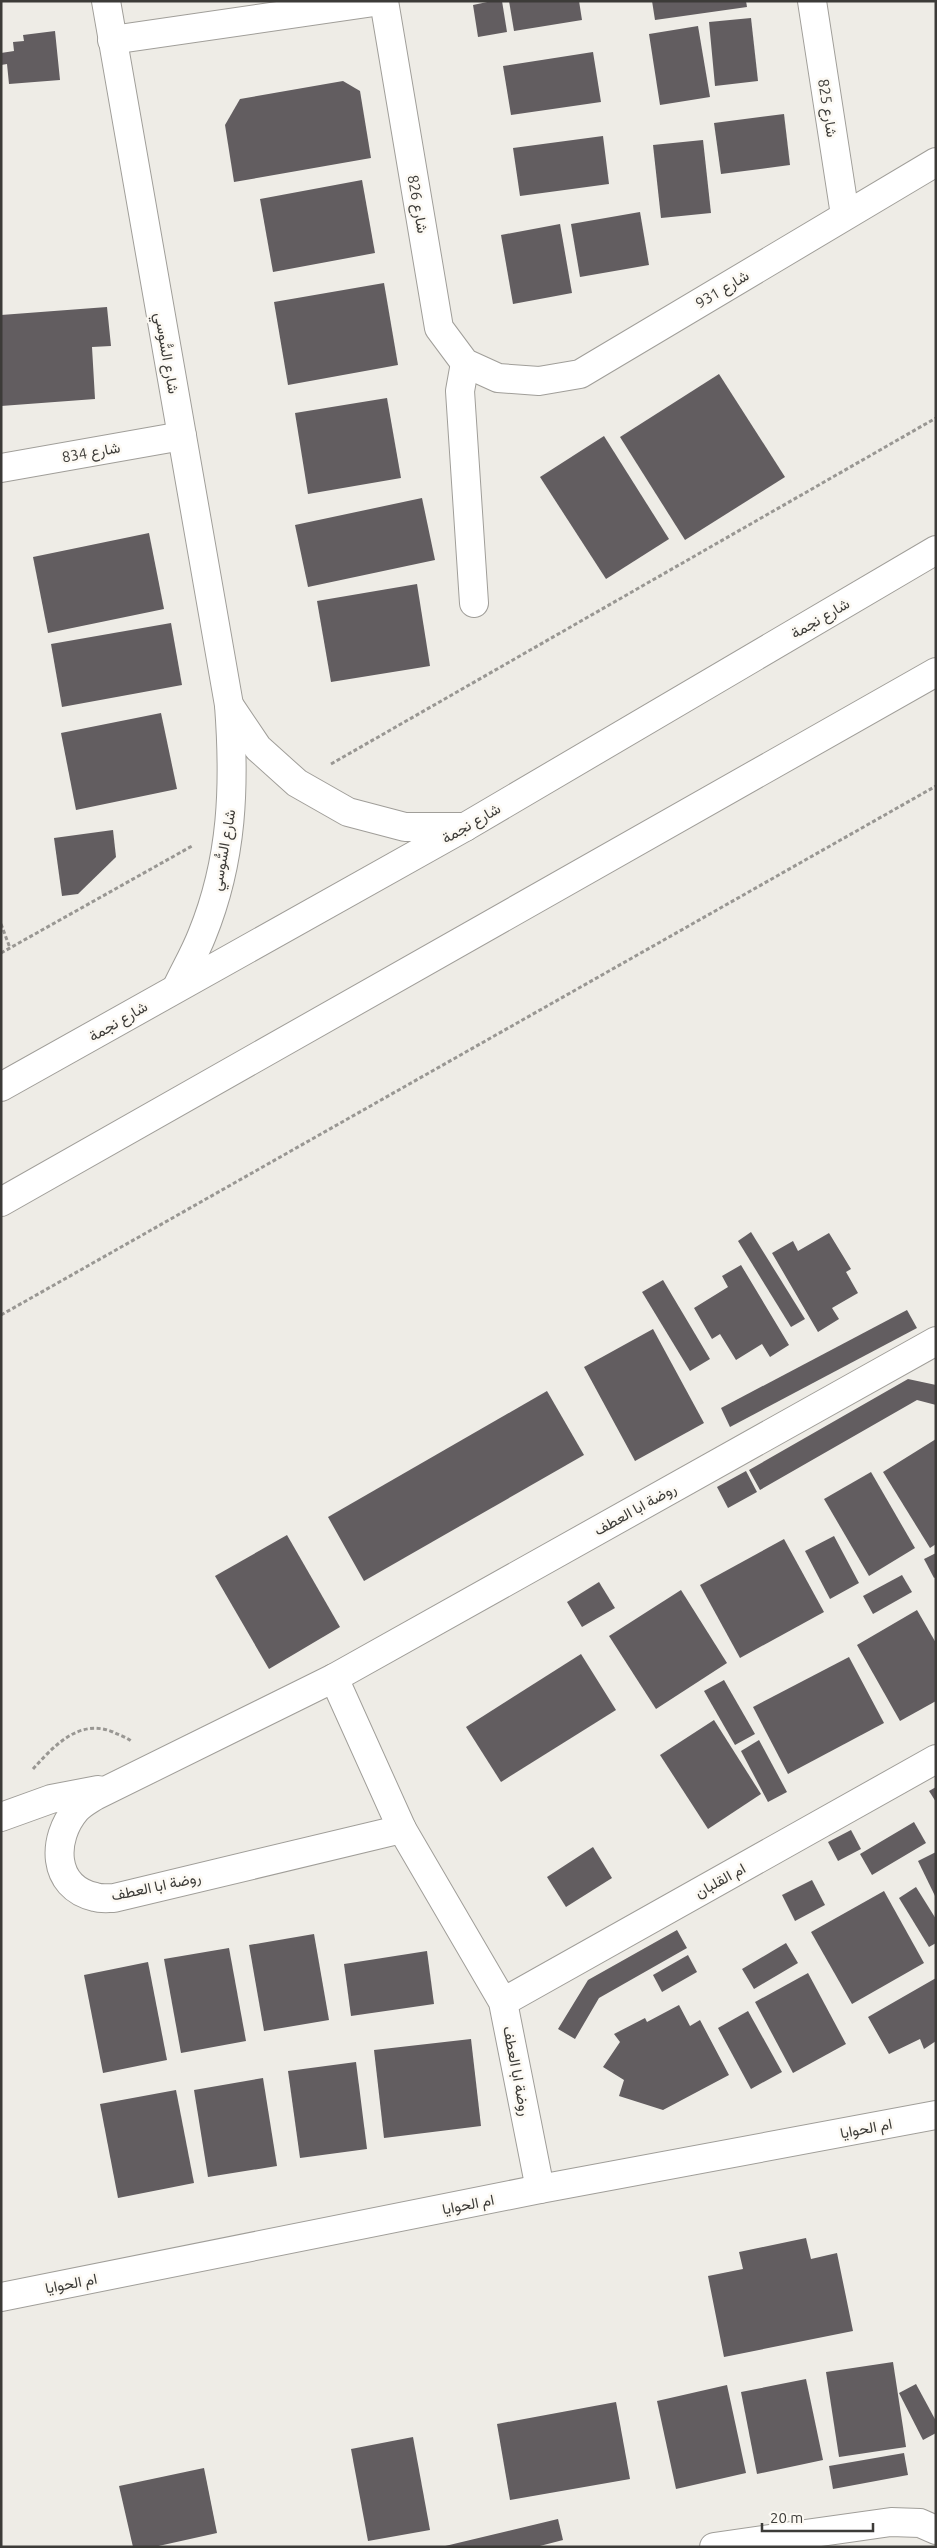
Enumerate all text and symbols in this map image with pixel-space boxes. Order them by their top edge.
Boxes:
street label: شارع 825 [812,78,841,139]
street label: شارع 826 [402,173,432,235]
street label: شارع 931 [692,266,753,314]
street label: شارع السُّوسي [147,311,183,396]
street label: شارع 834 [60,438,122,468]
street label: شارع نجمة [788,594,854,644]
street label: شارع نجمة [439,799,505,849]
street label: شارع السُّوسي [207,808,243,893]
street label: شارع نجمة [86,997,152,1047]
street label: روضة ابا العطف [591,1479,679,1539]
street label: ام القلبان [692,1859,749,1903]
street label: روضة ابا العطف [110,1868,203,1905]
street label: روضة ابا العطف [499,2025,534,2118]
street label: ام الحوايا [839,2115,894,2143]
street label: ام الحوايا [441,2191,496,2219]
street label: ام الحوايا [44,2270,99,2298]
scale bar [762,2500,873,2532]
text: 20 m [770,2509,803,2526]

